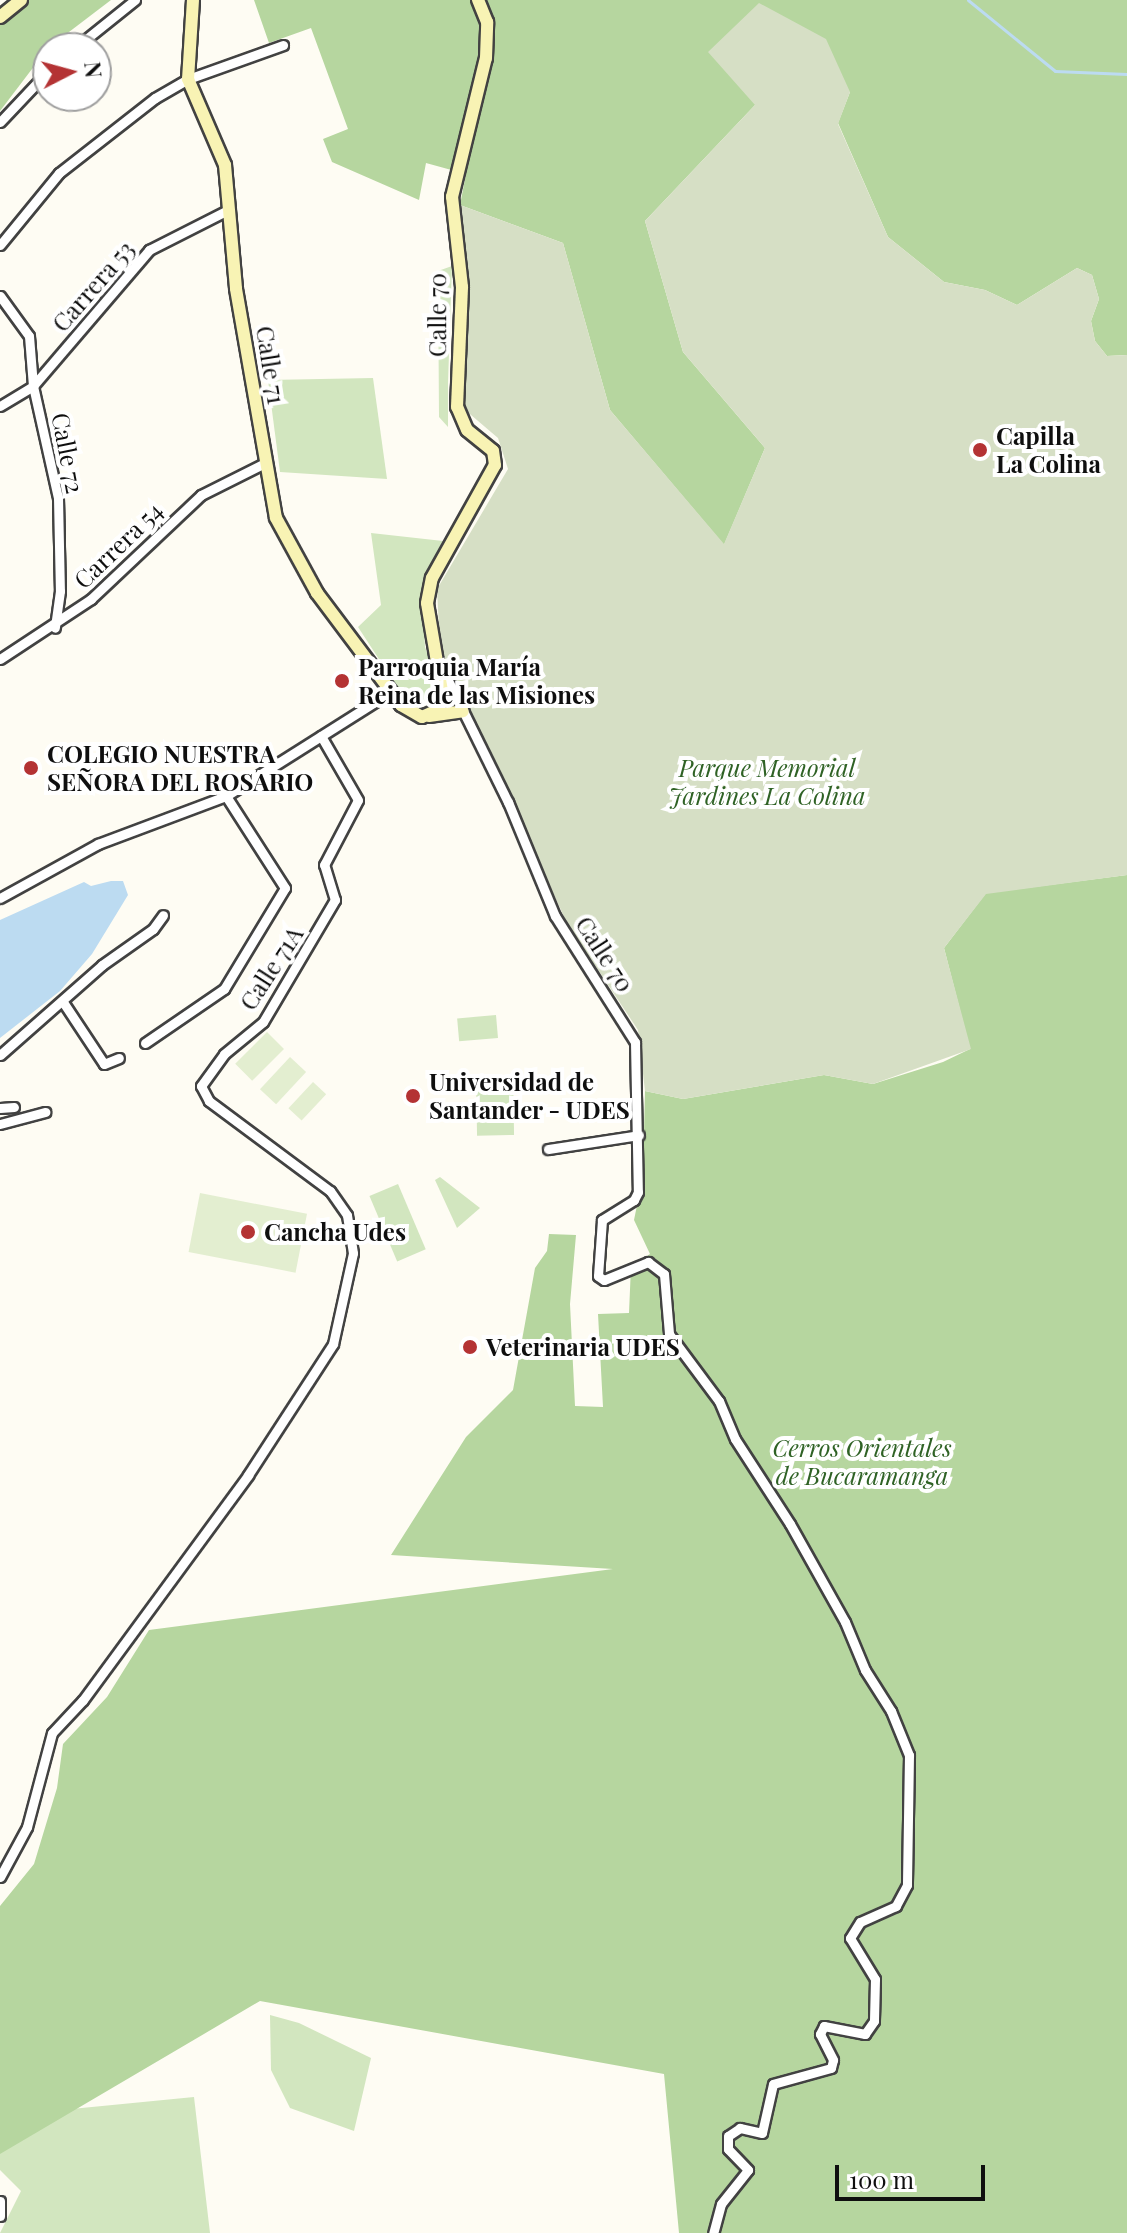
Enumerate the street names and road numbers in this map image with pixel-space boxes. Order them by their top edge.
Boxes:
street label: Carrera 53 [46,235,140,337]
street label: Calle 70 [423,273,451,357]
street label: Calle 71 [251,324,291,406]
street label: Calle 72 [46,410,90,496]
street label: Carrera 54 [68,496,168,594]
street label: Calle 70 [570,911,640,997]
street label: Calle 71A [233,921,309,1015]

